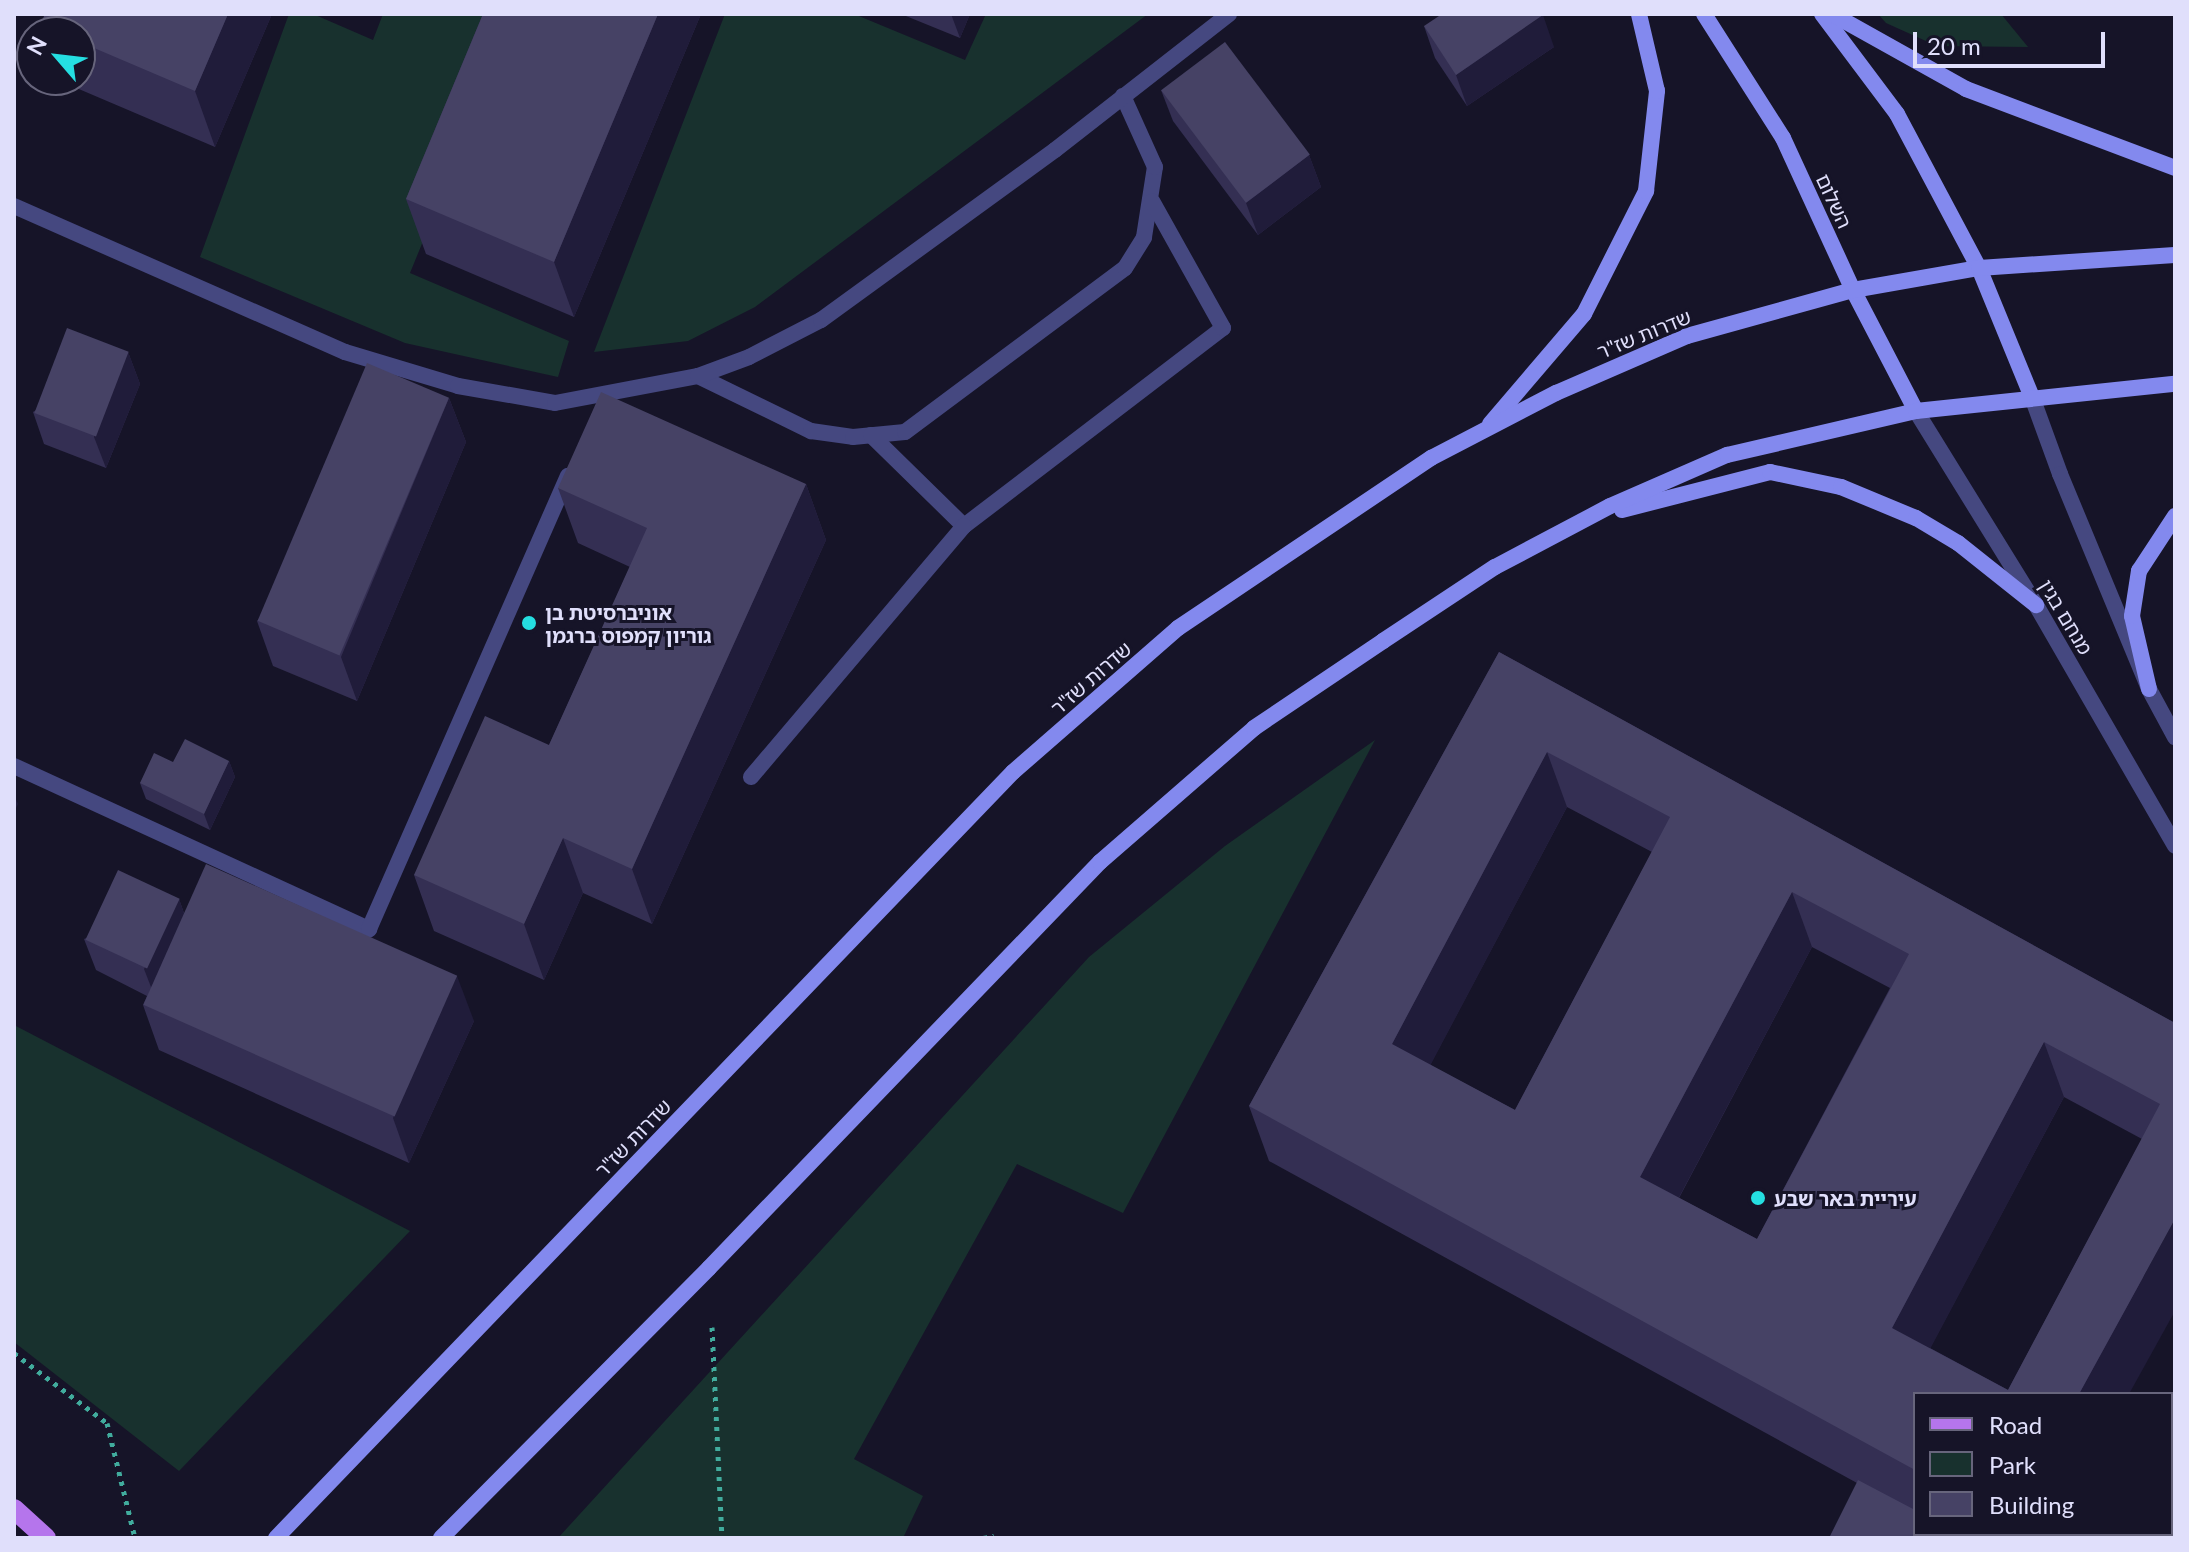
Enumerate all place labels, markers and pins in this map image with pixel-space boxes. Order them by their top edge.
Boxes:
place label: אוניברסיטת בן גוריון קמפוס ברגמן [545,600,711,647]
marker: אוניברסיטת בן גוריון קמפוס ברגמן [520,614,538,632]
place label: עיריית באר שבע [1774,1186,1917,1210]
marker: עיריית באר שבע [1749,1189,1767,1207]

